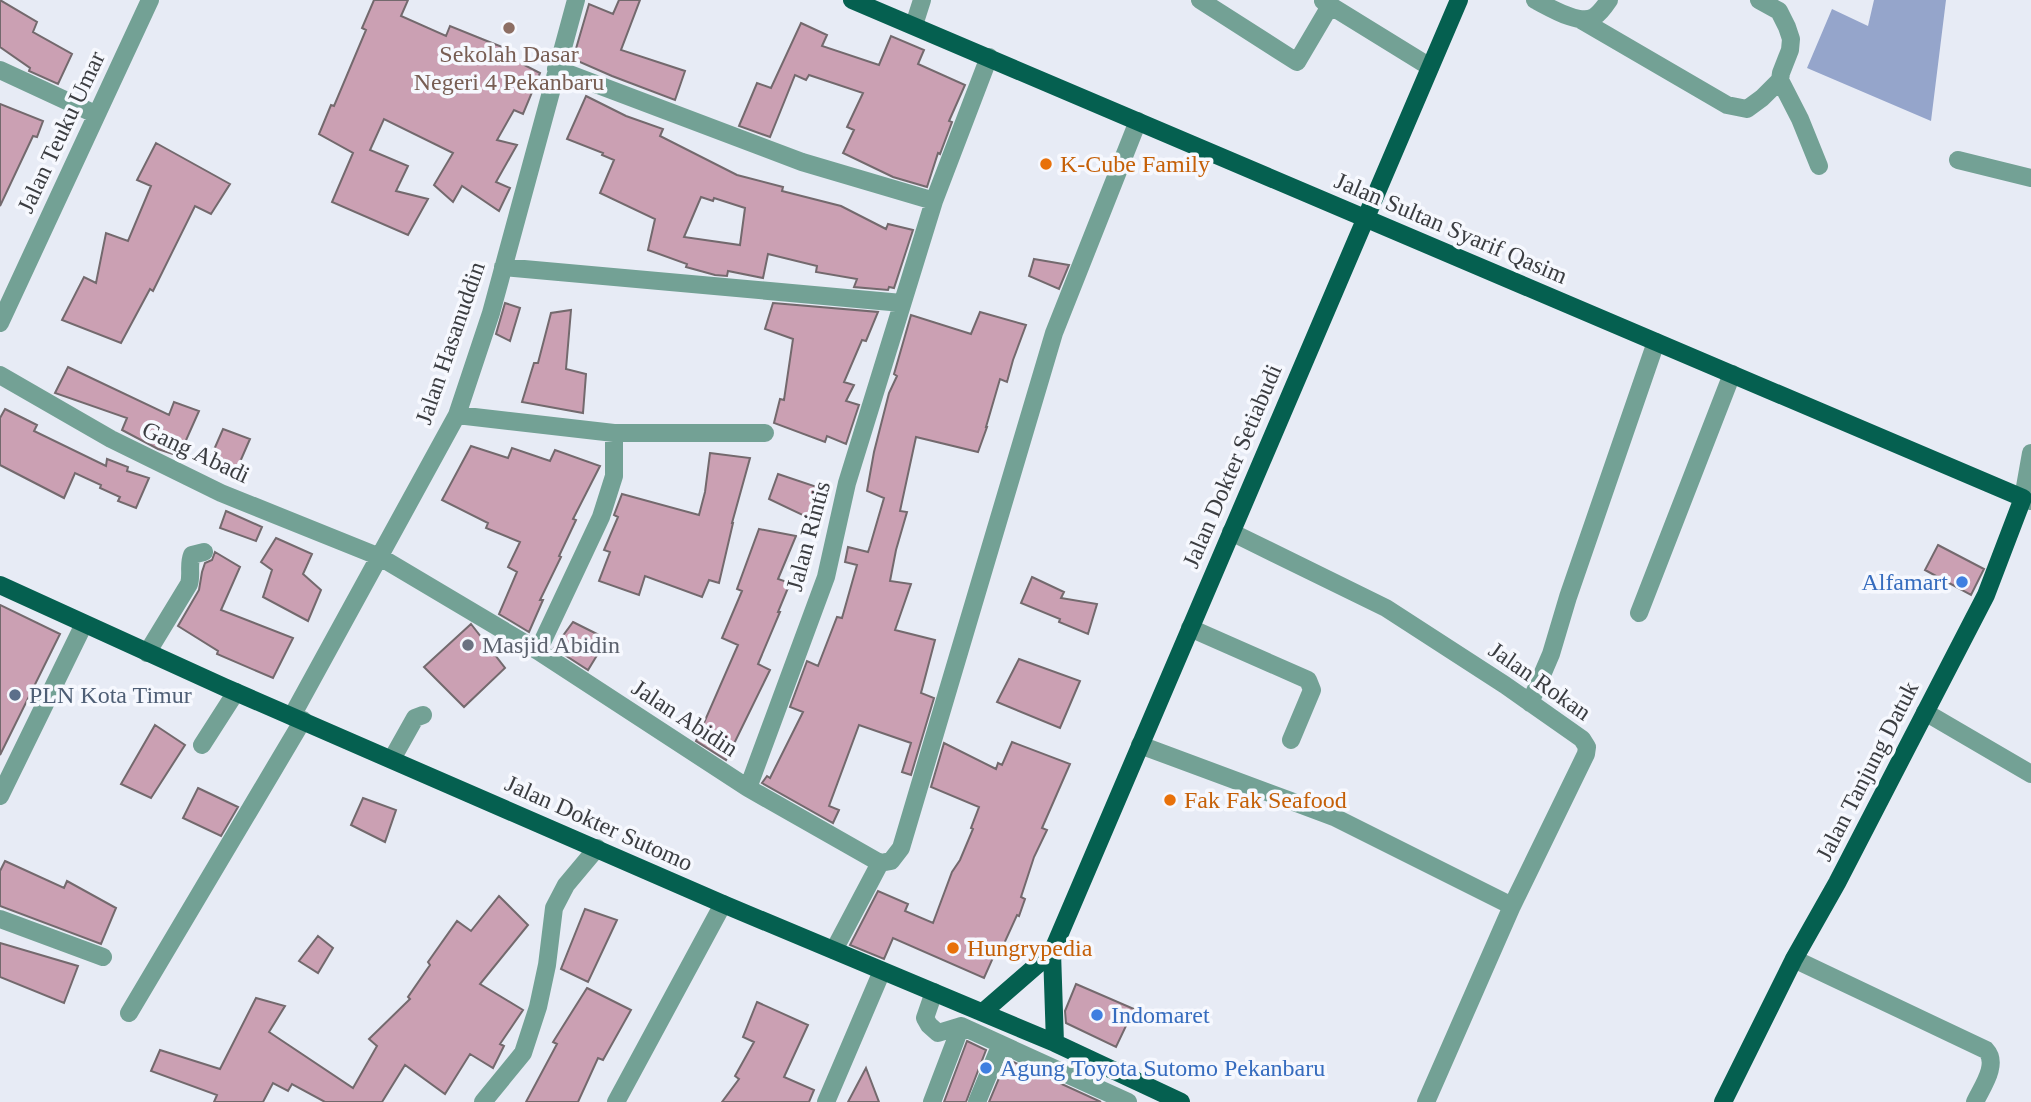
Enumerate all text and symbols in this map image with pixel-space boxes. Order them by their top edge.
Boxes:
marker: Sekolah Dasar Negeri 4 Pekanbaru [501,20,517,36]
place label: Sekolah Dasar Negeri 4 Pekanbaru [414,41,604,95]
street label: Jalan Teuku Umar [12,47,110,217]
place label: K-Cube Family [1060,151,1210,177]
marker: K-Cube Family [1038,156,1054,172]
street label: Jalan Sultan Syarif Qasim [1331,167,1571,289]
street label: Jalan Hasanuddin [410,258,490,428]
street label: Jalan Dokter Setiabudi [1177,360,1287,572]
street label: Gang Abadi [138,416,254,488]
street label: Jalan Rintis [781,478,835,594]
place label: Alfamart [1861,569,1948,595]
marker: Alfamart [1954,574,1970,590]
place label: Masjid Abidin [482,632,620,658]
marker: Masjid Abidin [460,637,476,653]
street label: Jalan Rokan [1484,637,1596,725]
street label: Jalan Abidin [627,674,743,762]
street label: Jalan Tanjung Datuk [1811,677,1923,865]
place label: PLN Kota Timur [29,682,192,708]
marker: PLN Kota Timur [7,687,23,703]
street label: Jalan Dokter Sutomo [501,770,697,876]
place label: Fak Fak Seafood [1184,787,1347,813]
marker: Fak Fak Seafood [1162,792,1178,808]
place label: Hungrypedia [967,935,1093,961]
marker: Hungrypedia [945,940,961,956]
place label: Indomaret [1111,1002,1210,1028]
marker: Indomaret [1089,1007,1105,1023]
place label: Agung Toyota Sutomo Pekanbaru [1000,1055,1325,1081]
marker: Agung Toyota Sutomo Pekanbaru [978,1060,994,1076]

